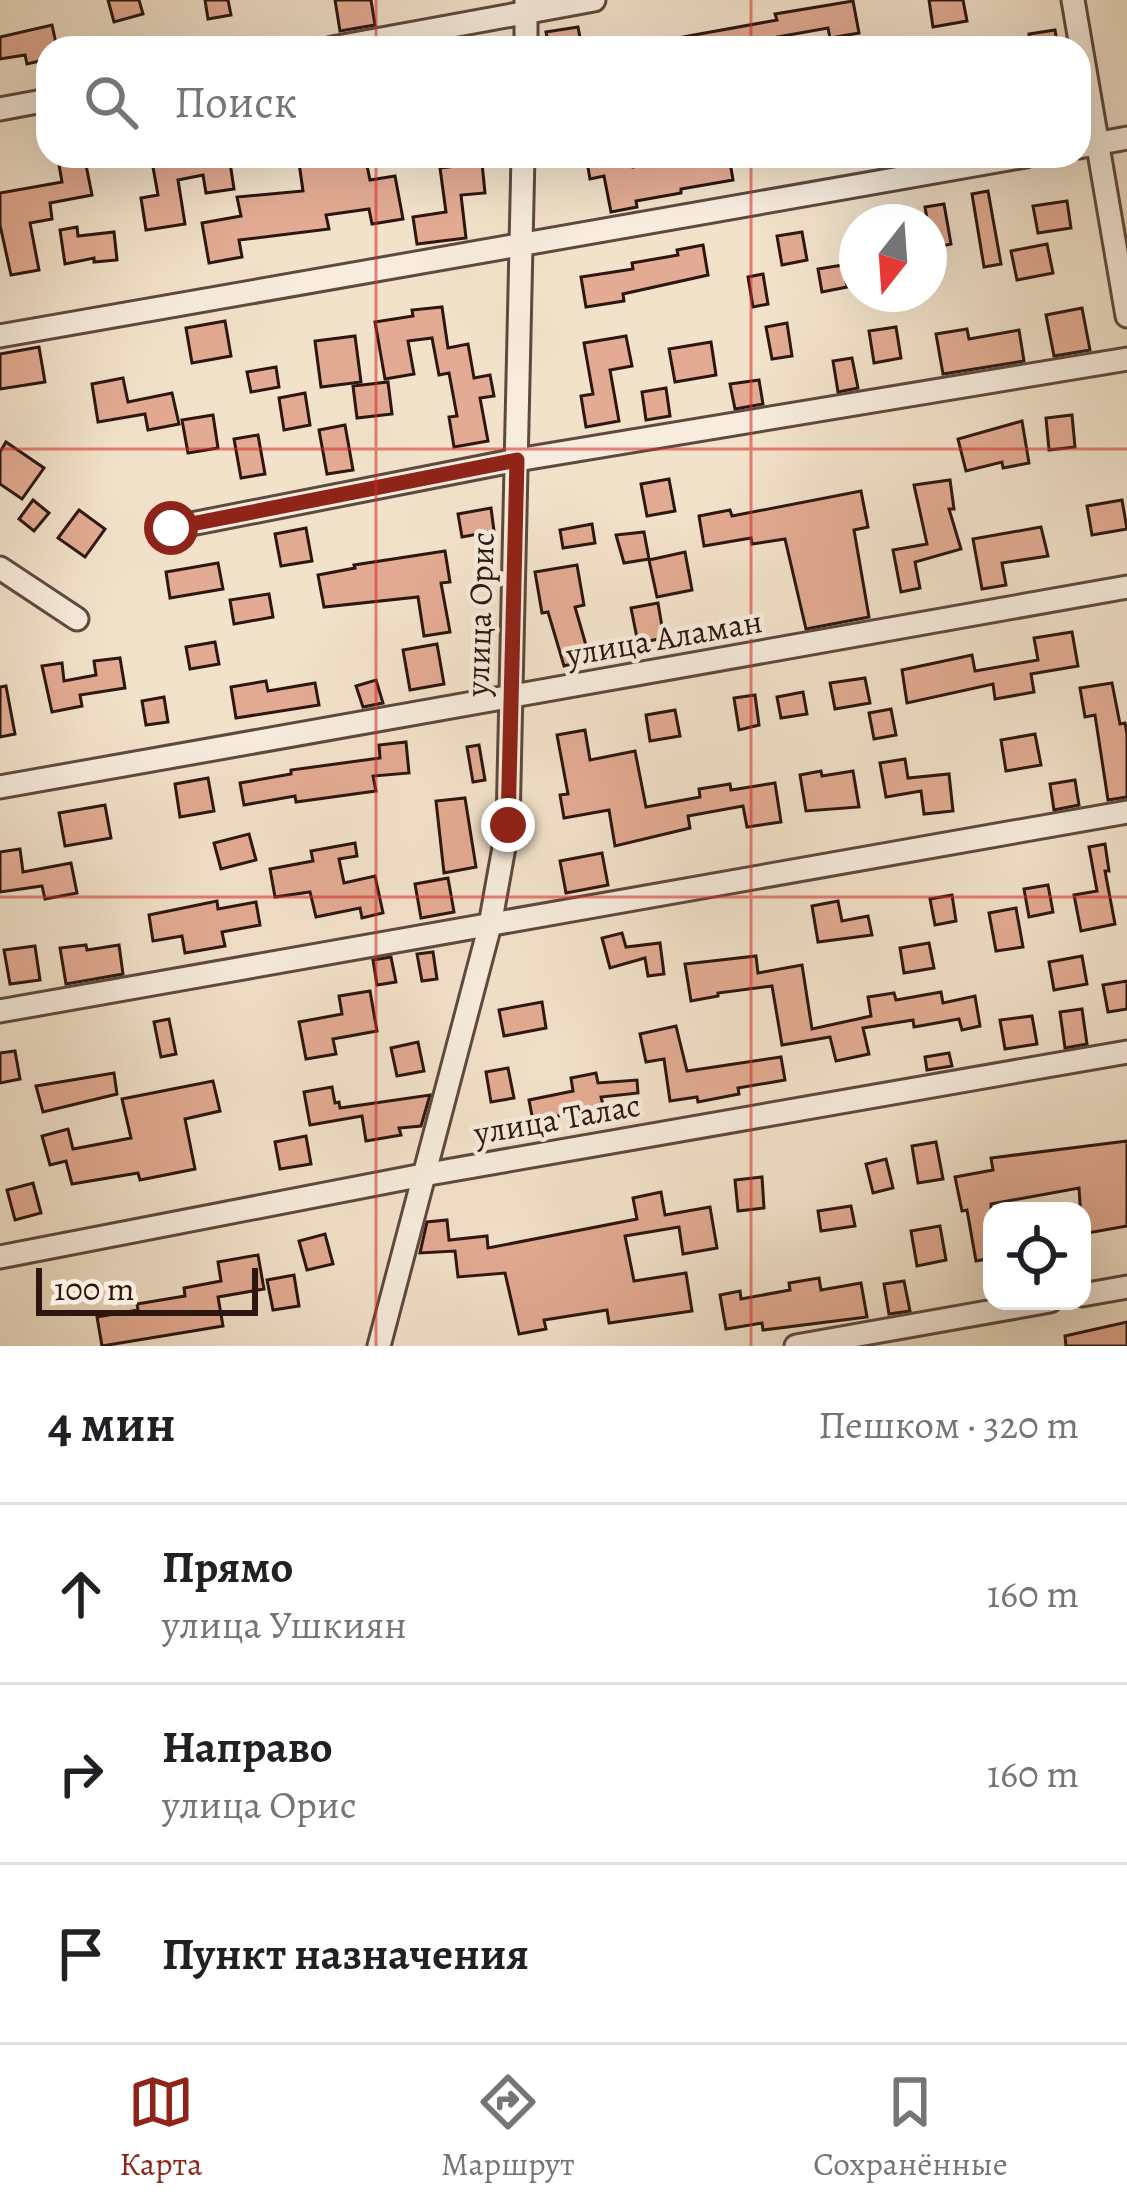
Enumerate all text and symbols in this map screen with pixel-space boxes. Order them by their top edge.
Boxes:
search box [36,36,1091,168]
icon: search [78,69,144,135]
text: Поиск [174,71,297,133]
north arrow [839,204,947,312]
route start [144,501,198,555]
street label: улица Орис [454,531,505,698]
street label: улица Аламан [562,598,766,677]
route end [481,798,535,852]
street label: улица Талас [469,1082,644,1155]
map controls [983,1202,1091,1310]
button: locate [983,1202,1091,1310]
scale bar [36,1262,258,1315]
text: 100 m [54,1266,134,1311]
text: 4 мин [48,1389,176,1459]
text: Пешком · 320 m [818,1398,1079,1451]
text: Прямо [162,1536,293,1598]
icon: ahead [48,1561,114,1627]
text: 160 m [987,1567,1079,1620]
text: улица Ушкиян [162,1598,407,1651]
text: Направо [162,1716,333,1778]
icon: right [48,1741,114,1807]
text: 160 m [987,1747,1079,1800]
text: улица Орис [162,1778,357,1831]
icon: arrive [48,1921,114,1987]
text: Пункт назначения [162,1923,529,1985]
tab: Карта [119,2069,202,2186]
tab: Маршрут [441,2069,575,2186]
tab: Сохранённые [813,2069,1008,2186]

